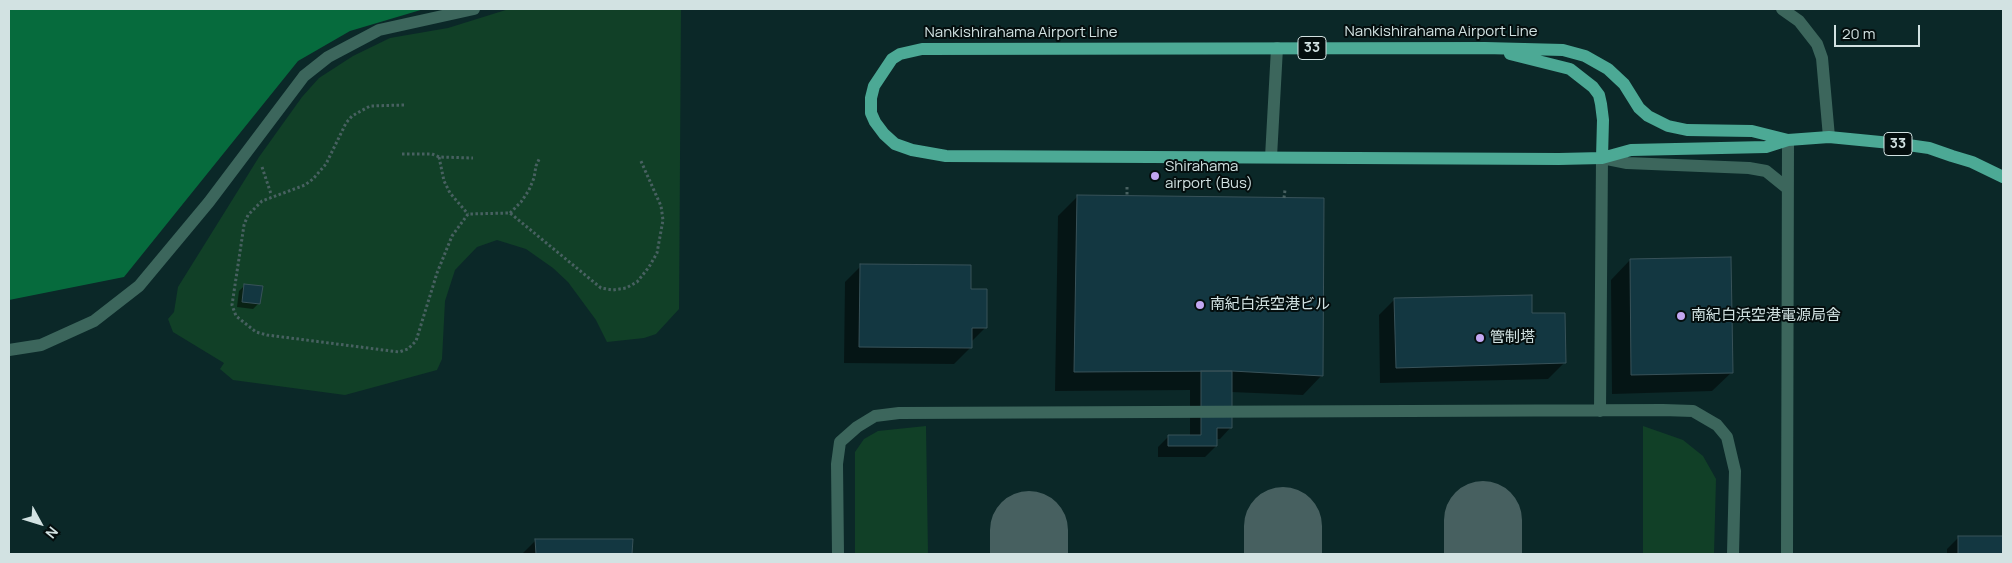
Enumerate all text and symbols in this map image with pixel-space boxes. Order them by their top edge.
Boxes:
scale bar [1837,15,1923,47]
street label: Nankishirahama Airport Line [1345,23,1537,41]
text: 20 m [1842,23,1875,44]
street label: Nankishirahama Airport Line [925,24,1117,42]
road number: 33 [1298,36,1326,59]
road number: 33 [1884,132,1912,156]
place label: Shirahama airport (Bus) [1165,158,1253,193]
marker: Shirahama airport (Bus) [1149,170,1161,182]
place label: 南紀白浜空港ビル [1210,296,1330,314]
marker: 南紀白浜空港ビル [1194,299,1206,311]
place label: 南紀白浜空港電源局舎 [1691,307,1841,325]
marker: 南紀白浜空港電源局舎 [1675,310,1687,322]
place label: 管制塔 [1490,329,1535,347]
marker: 管制塔 [1474,332,1486,344]
north arrow [15,498,65,548]
text: N [41,523,63,543]

